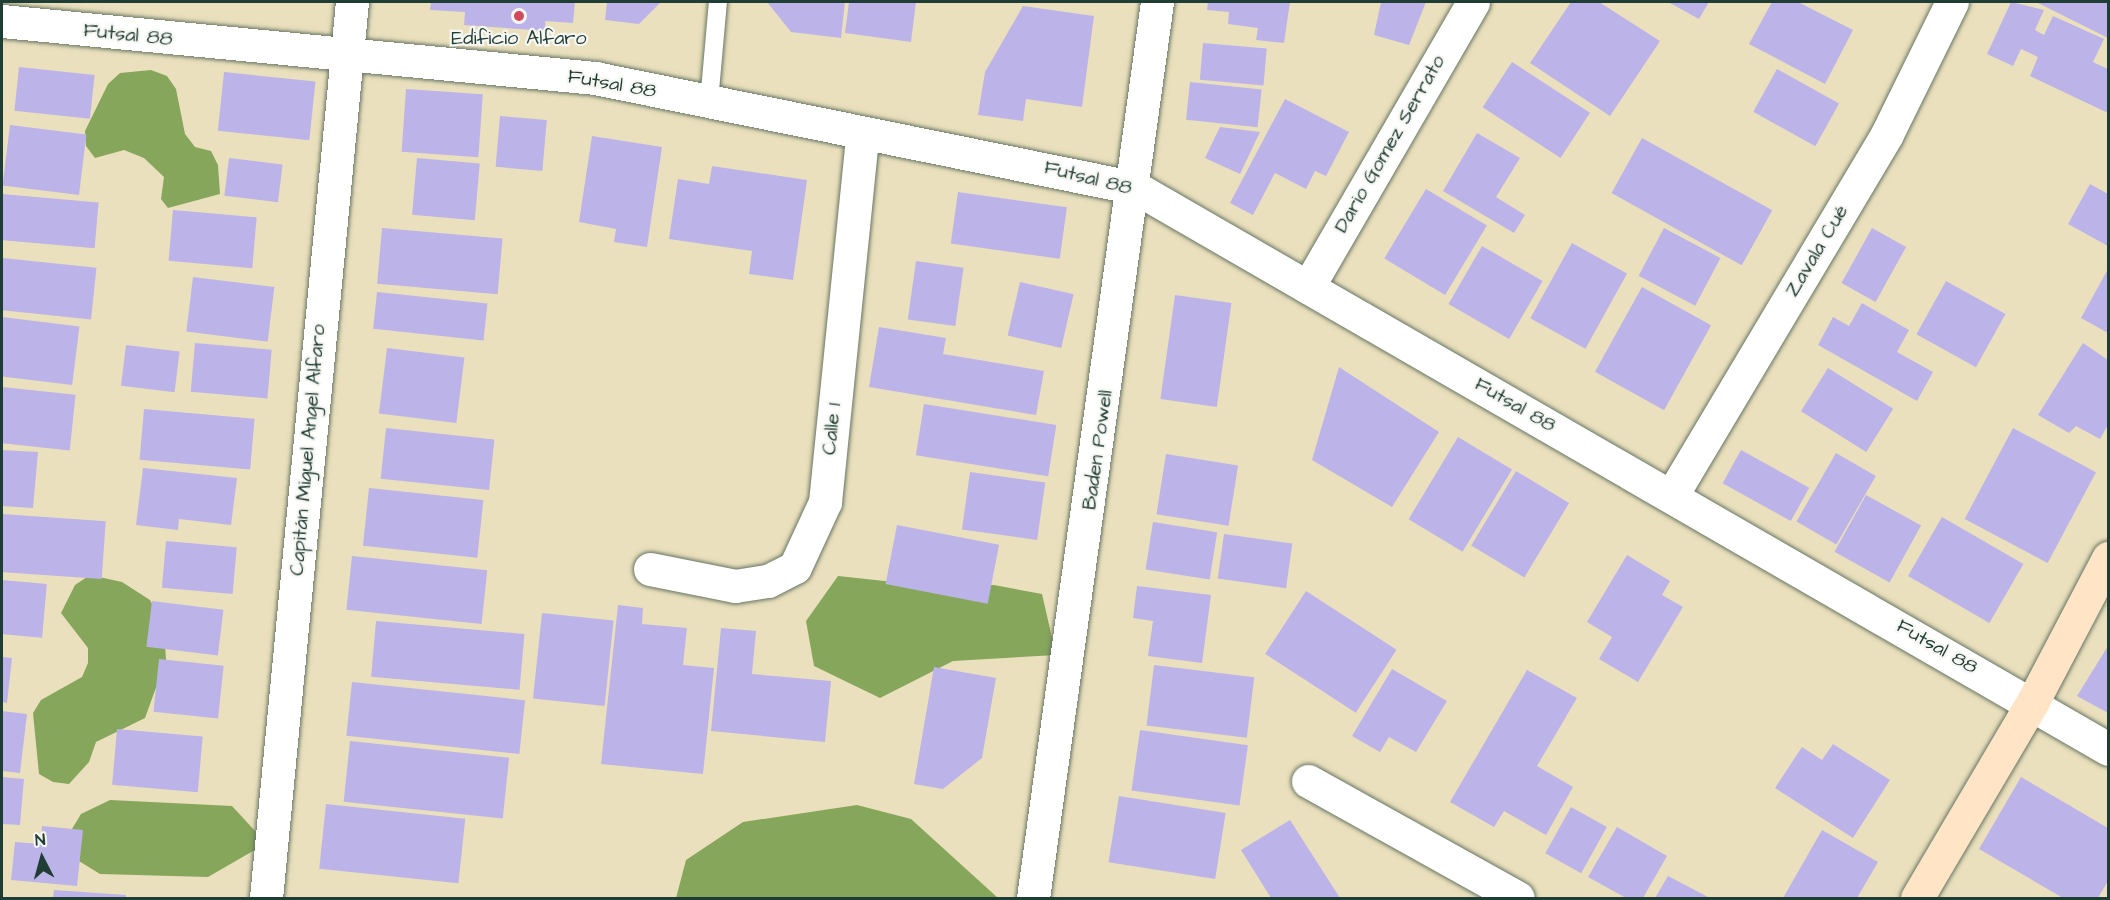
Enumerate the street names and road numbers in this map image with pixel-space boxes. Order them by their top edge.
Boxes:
street label: Futsal 88 [82,18,174,52]
street label: Dario Gomez Serrato [1329,51,1451,237]
street label: Futsal 88 [566,64,658,104]
street label: Futsal 88 [1042,156,1134,200]
street label: Zavala Cué [1780,201,1854,301]
street label: Capitán Miguel Angel Alfaro [285,323,331,577]
street label: Futsal 88 [1470,372,1560,438]
street label: Baden Powell [1078,389,1118,511]
street label: Calle 1 [817,402,847,456]
street label: Futsal 88 [1892,614,1982,680]

